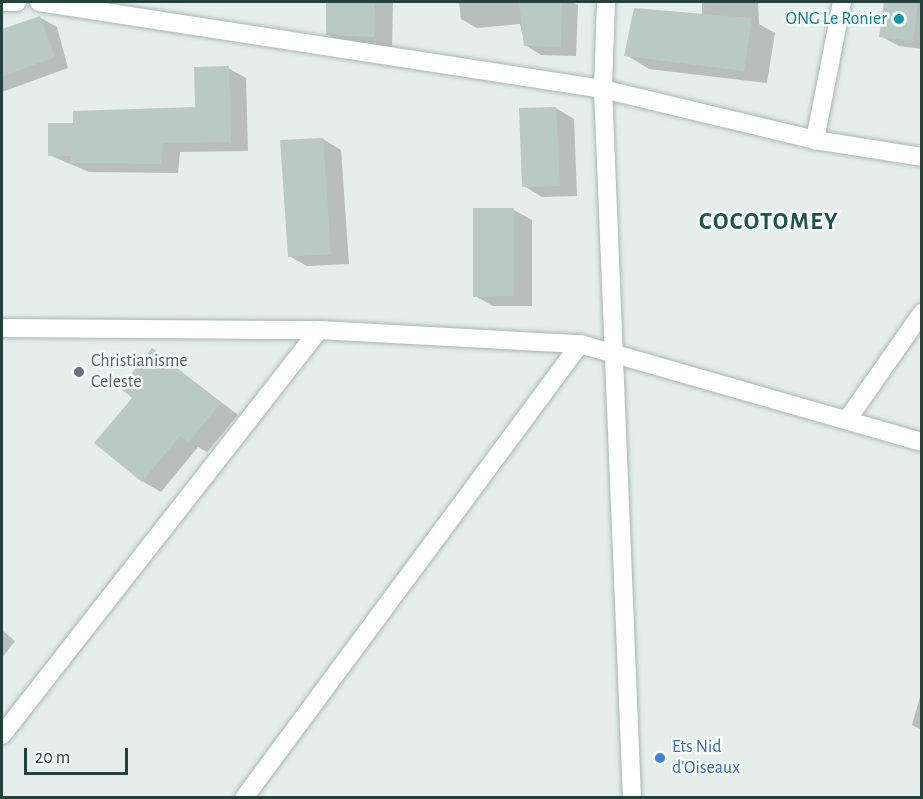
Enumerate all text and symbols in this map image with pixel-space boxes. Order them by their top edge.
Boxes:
place label: ONG Le Ronier [786,8,887,30]
marker: ONG Le Ronier [892,12,906,26]
district label: COCOTOMEY [699,209,839,237]
place label: Christianisme Celeste [91,351,188,394]
marker: Christianisme Celeste [72,365,86,379]
scale bar [27,736,130,774]
place label: Ets Nid d'Oiseaux [672,737,740,780]
text: 20 m [35,749,70,767]
marker: Ets Nid d'Oiseaux [653,751,667,765]

